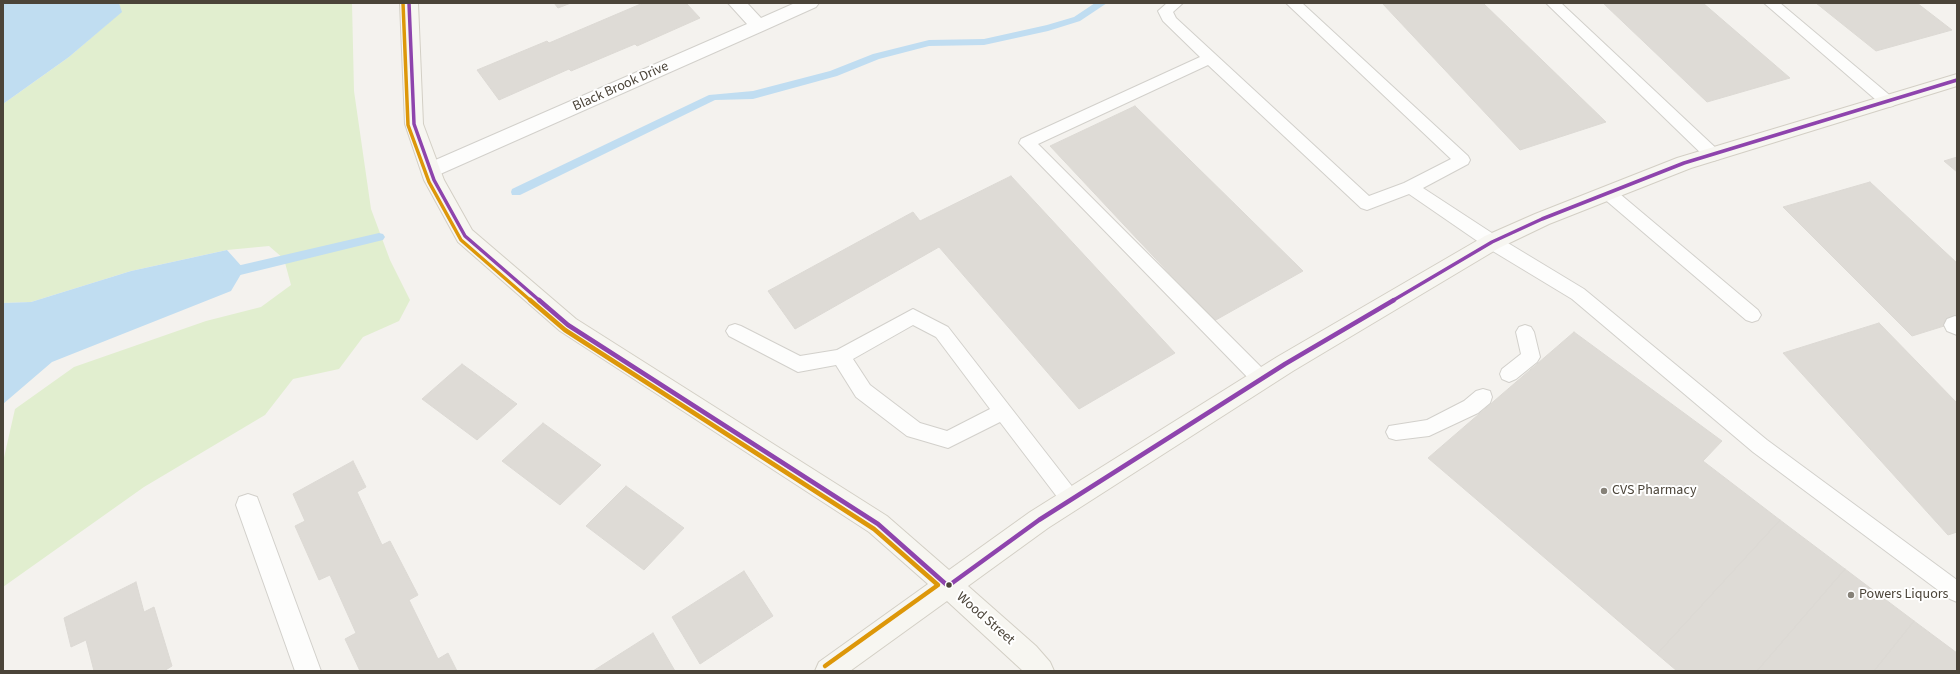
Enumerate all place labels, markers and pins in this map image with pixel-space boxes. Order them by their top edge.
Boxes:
place label: CVS Pharmacy [1612,483,1696,499]
marker: CVS Pharmacy [1599,486,1609,496]
unlabelled marker [944,580,954,590]
place label: Powers Liquors [1859,587,1948,603]
marker: Powers Liquors [1846,590,1856,600]

